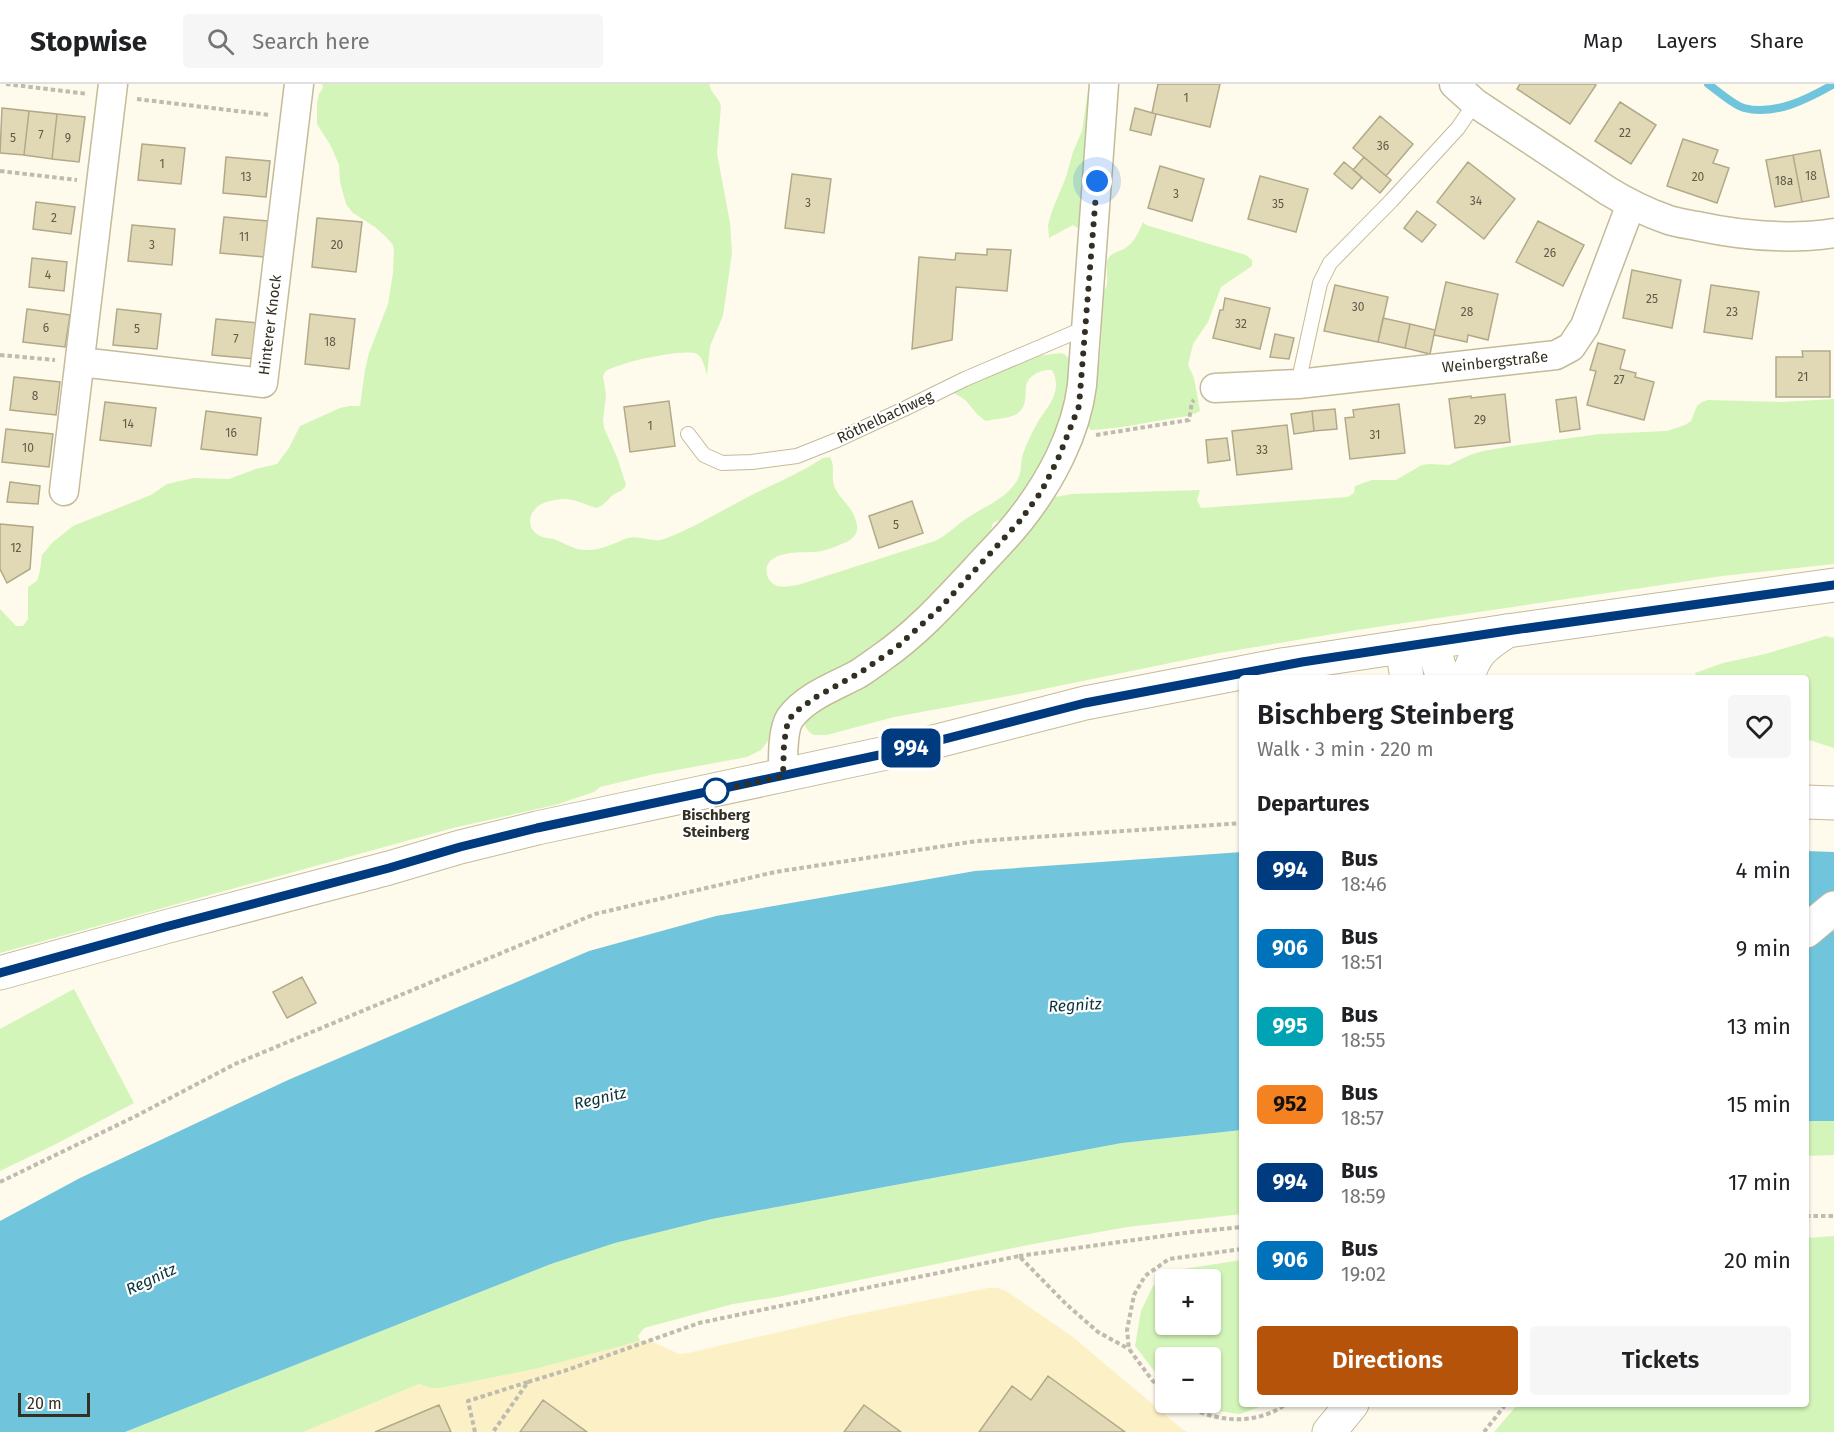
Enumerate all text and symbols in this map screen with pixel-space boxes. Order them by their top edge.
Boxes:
search box [183,14,603,68]
text: Stopwise [30,25,147,58]
icon: search [204,25,237,58]
text: Search here [252,28,370,55]
text: Map [1583,28,1623,54]
text: Layers [1656,28,1717,54]
text: Share [1750,28,1804,54]
house number: 1 [1183,91,1189,105]
house number: 22 [1619,126,1631,140]
house number: 7 [38,128,44,142]
house number: 5 [10,131,16,145]
house number: 9 [65,131,71,145]
house number: 36 [1377,139,1389,153]
house number: 1 [159,157,165,171]
your location [1082,166,1112,196]
house number: 18 [1805,169,1817,183]
house number: 13 [240,170,252,184]
house number: 20 [1692,170,1705,184]
house number: 18a [1775,174,1793,188]
house number: 3 [1173,187,1179,201]
house number: 34 [1470,194,1483,208]
house number: 3 [805,196,811,210]
house number: 35 [1272,197,1284,211]
house number: 2 [51,211,57,225]
house number: 11 [239,230,249,244]
house number: 3 [149,238,155,252]
house number: 20 [331,238,344,252]
house number: 26 [1544,246,1556,260]
house number: 4 [45,268,52,282]
street label: Hinterer Knock [255,273,285,376]
house number: 25 [1646,292,1658,306]
house number: 30 [1352,300,1365,314]
house number: 28 [1461,305,1474,319]
house number: 23 [1726,305,1738,319]
house number: 32 [1235,317,1247,331]
house number: 6 [43,321,49,335]
house number: 5 [134,322,140,336]
house number: 7 [233,332,239,346]
house number: 18 [324,335,336,349]
street label: Weinbergstraße [1441,347,1549,377]
house number: 21 [1798,370,1808,384]
house number: 27 [1613,373,1625,387]
street label: Röthelbachweg [834,387,936,447]
house number: 8 [32,389,39,403]
house number: 29 [1474,413,1486,427]
house number: 14 [122,417,134,431]
house number: 1 [647,419,653,433]
house number: 16 [225,426,237,440]
house number: 31 [1370,428,1380,442]
house number: 10 [22,441,34,455]
house number: 33 [1256,443,1268,457]
house number: 5 [893,518,899,532]
house number: 12 [10,541,22,555]
button: heart [1728,695,1791,758]
text: Bischberg Steinberg [1257,698,1514,731]
line badge: 994 [876,728,946,768]
text: 994 [893,735,929,761]
text: Walk · 3 min · 220 m [1257,737,1434,761]
marker: Bischberg Steinberg [703,778,729,804]
text: Departures [1257,790,1369,817]
place label: Bischberg Steinberg [682,806,751,841]
text: Bus [1341,845,1378,872]
text: 994 [1272,857,1308,883]
text: 4 min [1736,857,1791,884]
text: 18:46 [1341,872,1387,896]
text: Bus [1341,923,1378,950]
text: 906 [1272,935,1308,961]
text: 9 min [1736,935,1791,962]
text: 18:51 [1341,950,1383,974]
water label: Regnitz [1048,994,1102,1016]
text: Bus [1341,1001,1378,1028]
text: 995 [1273,1013,1307,1039]
text: 13 min [1727,1013,1791,1040]
text: 18:55 [1341,1028,1386,1052]
text: Bus [1341,1079,1378,1106]
water label: Regnitz [572,1083,628,1113]
text: 952 [1273,1091,1307,1117]
text: 15 min [1727,1091,1791,1118]
text: 18:57 [1341,1106,1384,1130]
text: Bus [1341,1157,1378,1184]
text: 994 [1272,1169,1308,1195]
text: 17 min [1728,1169,1791,1196]
text: 18:59 [1341,1184,1386,1208]
text: Bus [1341,1235,1378,1262]
text: 906 [1272,1247,1308,1273]
text: 20 min [1724,1247,1791,1274]
water label: Regnitz [123,1259,179,1299]
text: 19:02 [1341,1262,1386,1286]
map controls [1155,1269,1221,1413]
button: + [1155,1269,1221,1335]
button: Directions [1257,1326,1518,1395]
button: Tickets [1530,1326,1791,1395]
button: − [1155,1347,1221,1413]
scale bar [18,1390,90,1418]
text: 20 m [27,1394,62,1413]

